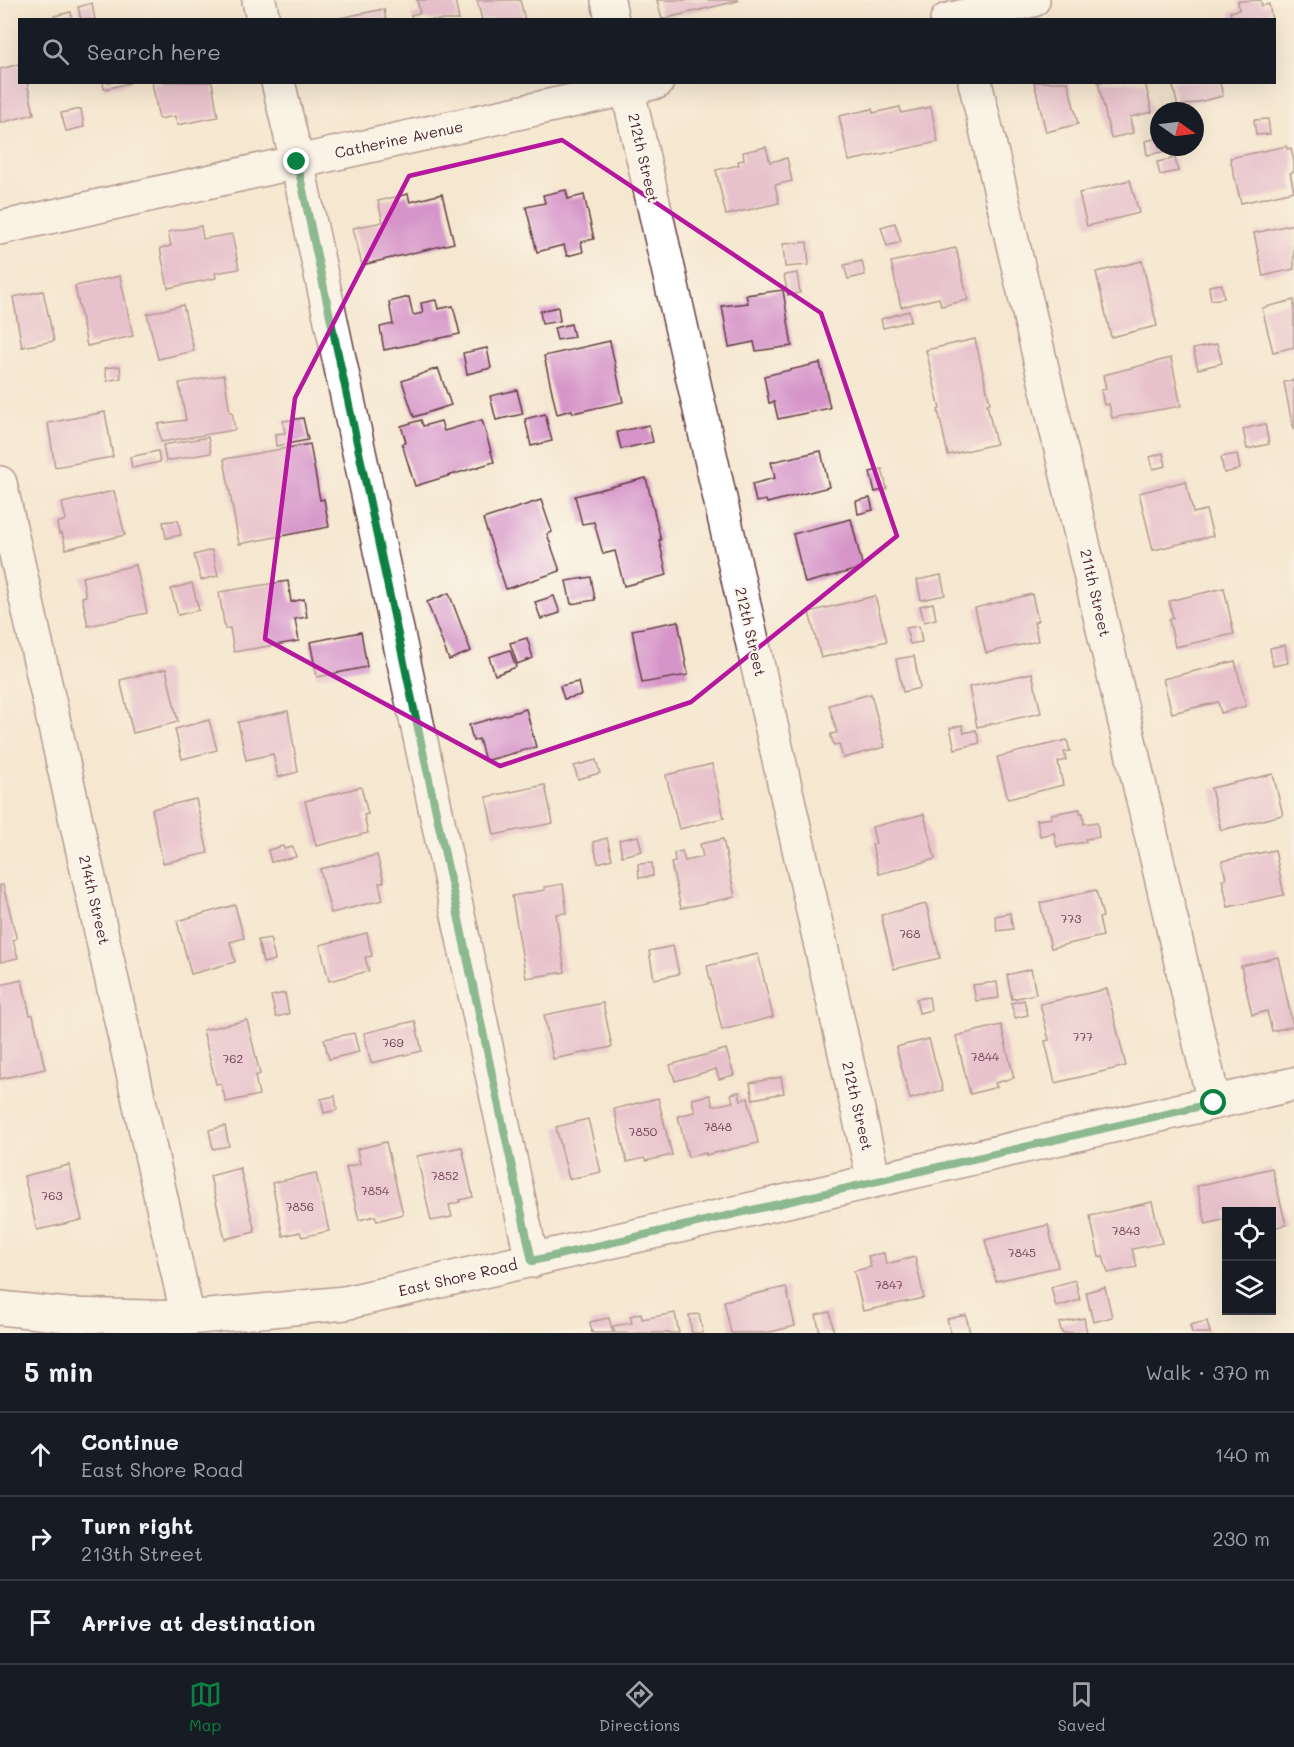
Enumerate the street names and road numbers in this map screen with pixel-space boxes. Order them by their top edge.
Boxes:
street label: 212th Street [624,111,664,204]
street label: Catherine Avenue [333,116,465,162]
street label: 211th Street [1076,547,1116,639]
street label: 212th Street [731,585,771,678]
street label: 214th Street [75,853,115,947]
street label: 212th Street [838,1059,878,1152]
street label: East Shore Road [396,1254,519,1300]

